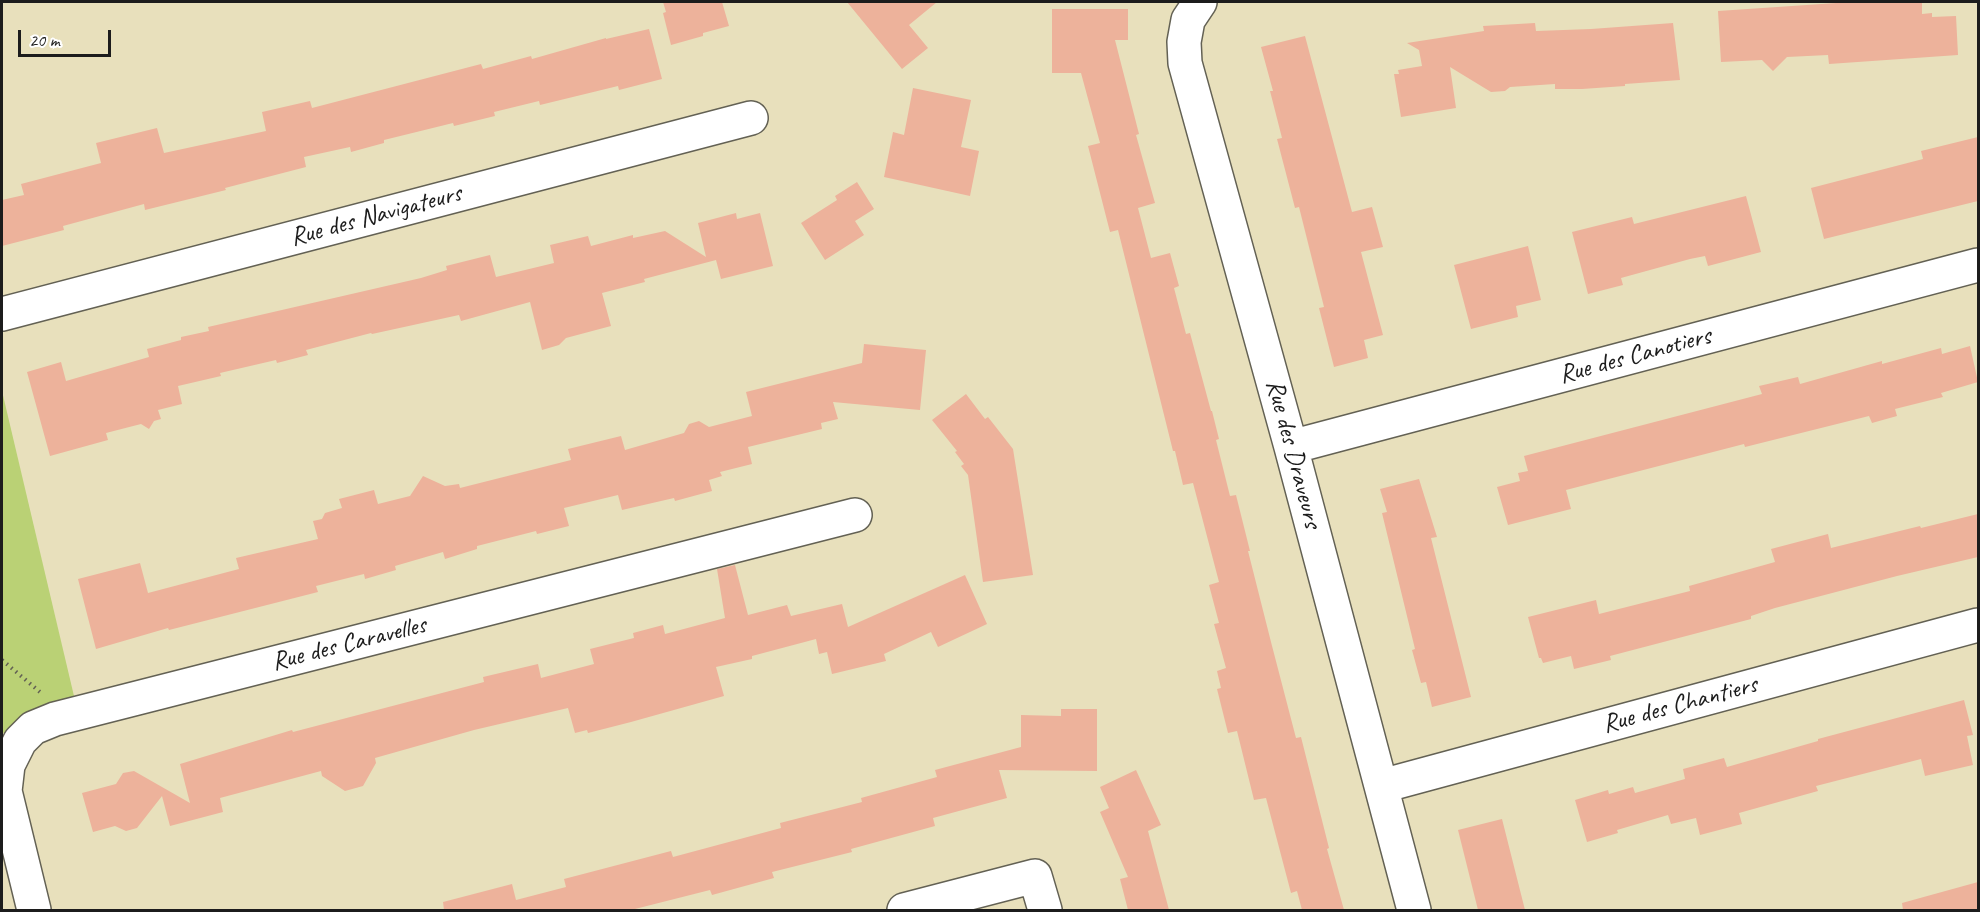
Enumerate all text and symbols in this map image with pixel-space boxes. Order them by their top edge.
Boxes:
scale bar [21,18,114,56]
text: 20 m [29,29,60,51]
street label: Rue des Navigateurs [287,178,465,254]
street label: Rue des Canotiers [1556,321,1714,391]
street label: Rue des Draveurs [1258,376,1328,532]
street label: Rue des Caravelles [269,610,429,678]
street label: Rue des Chantiers [1599,669,1761,741]

